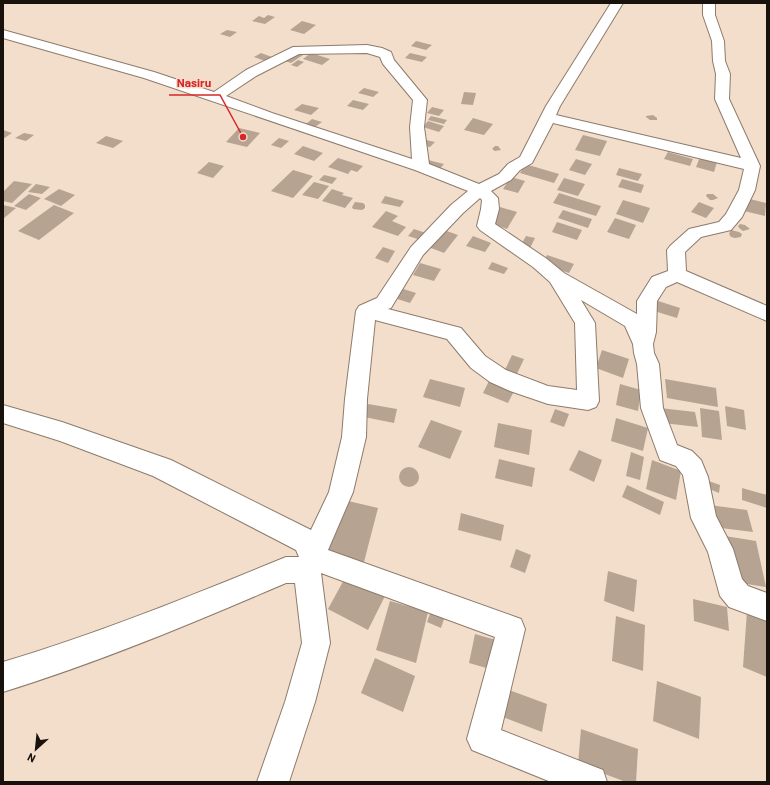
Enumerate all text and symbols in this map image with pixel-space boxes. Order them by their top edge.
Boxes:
callout: Nasiru [169,71,220,95]
text: Nasiru [177,75,211,89]
north arrow [16,729,56,769]
text: N [25,751,37,766]

